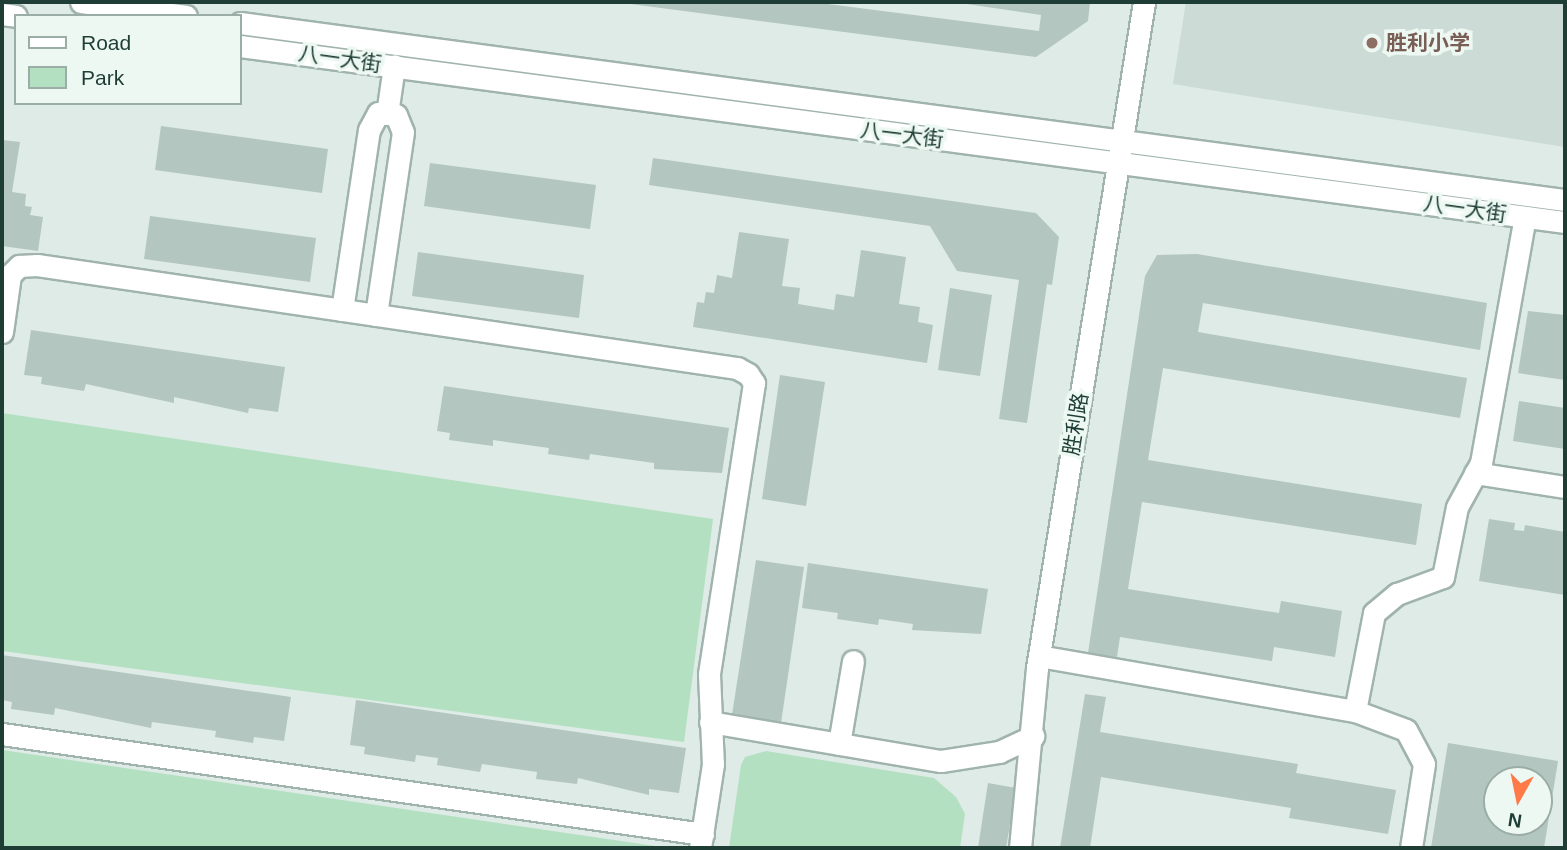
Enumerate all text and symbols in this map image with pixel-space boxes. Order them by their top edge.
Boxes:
legend [14,14,242,105]
place label: 胜利小学 [1386,30,1470,56]
text: Road [81,31,131,54]
marker: 胜利小学 [1364,35,1380,51]
street label: 八一大街 [297,41,383,77]
text: Park [81,66,124,89]
street label: 八一大街 [859,117,945,153]
street label: 八一大街 [1422,191,1508,227]
street label: 胜利路 [1059,391,1093,457]
north arrow [1483,766,1553,836]
text: N [1507,809,1523,832]

